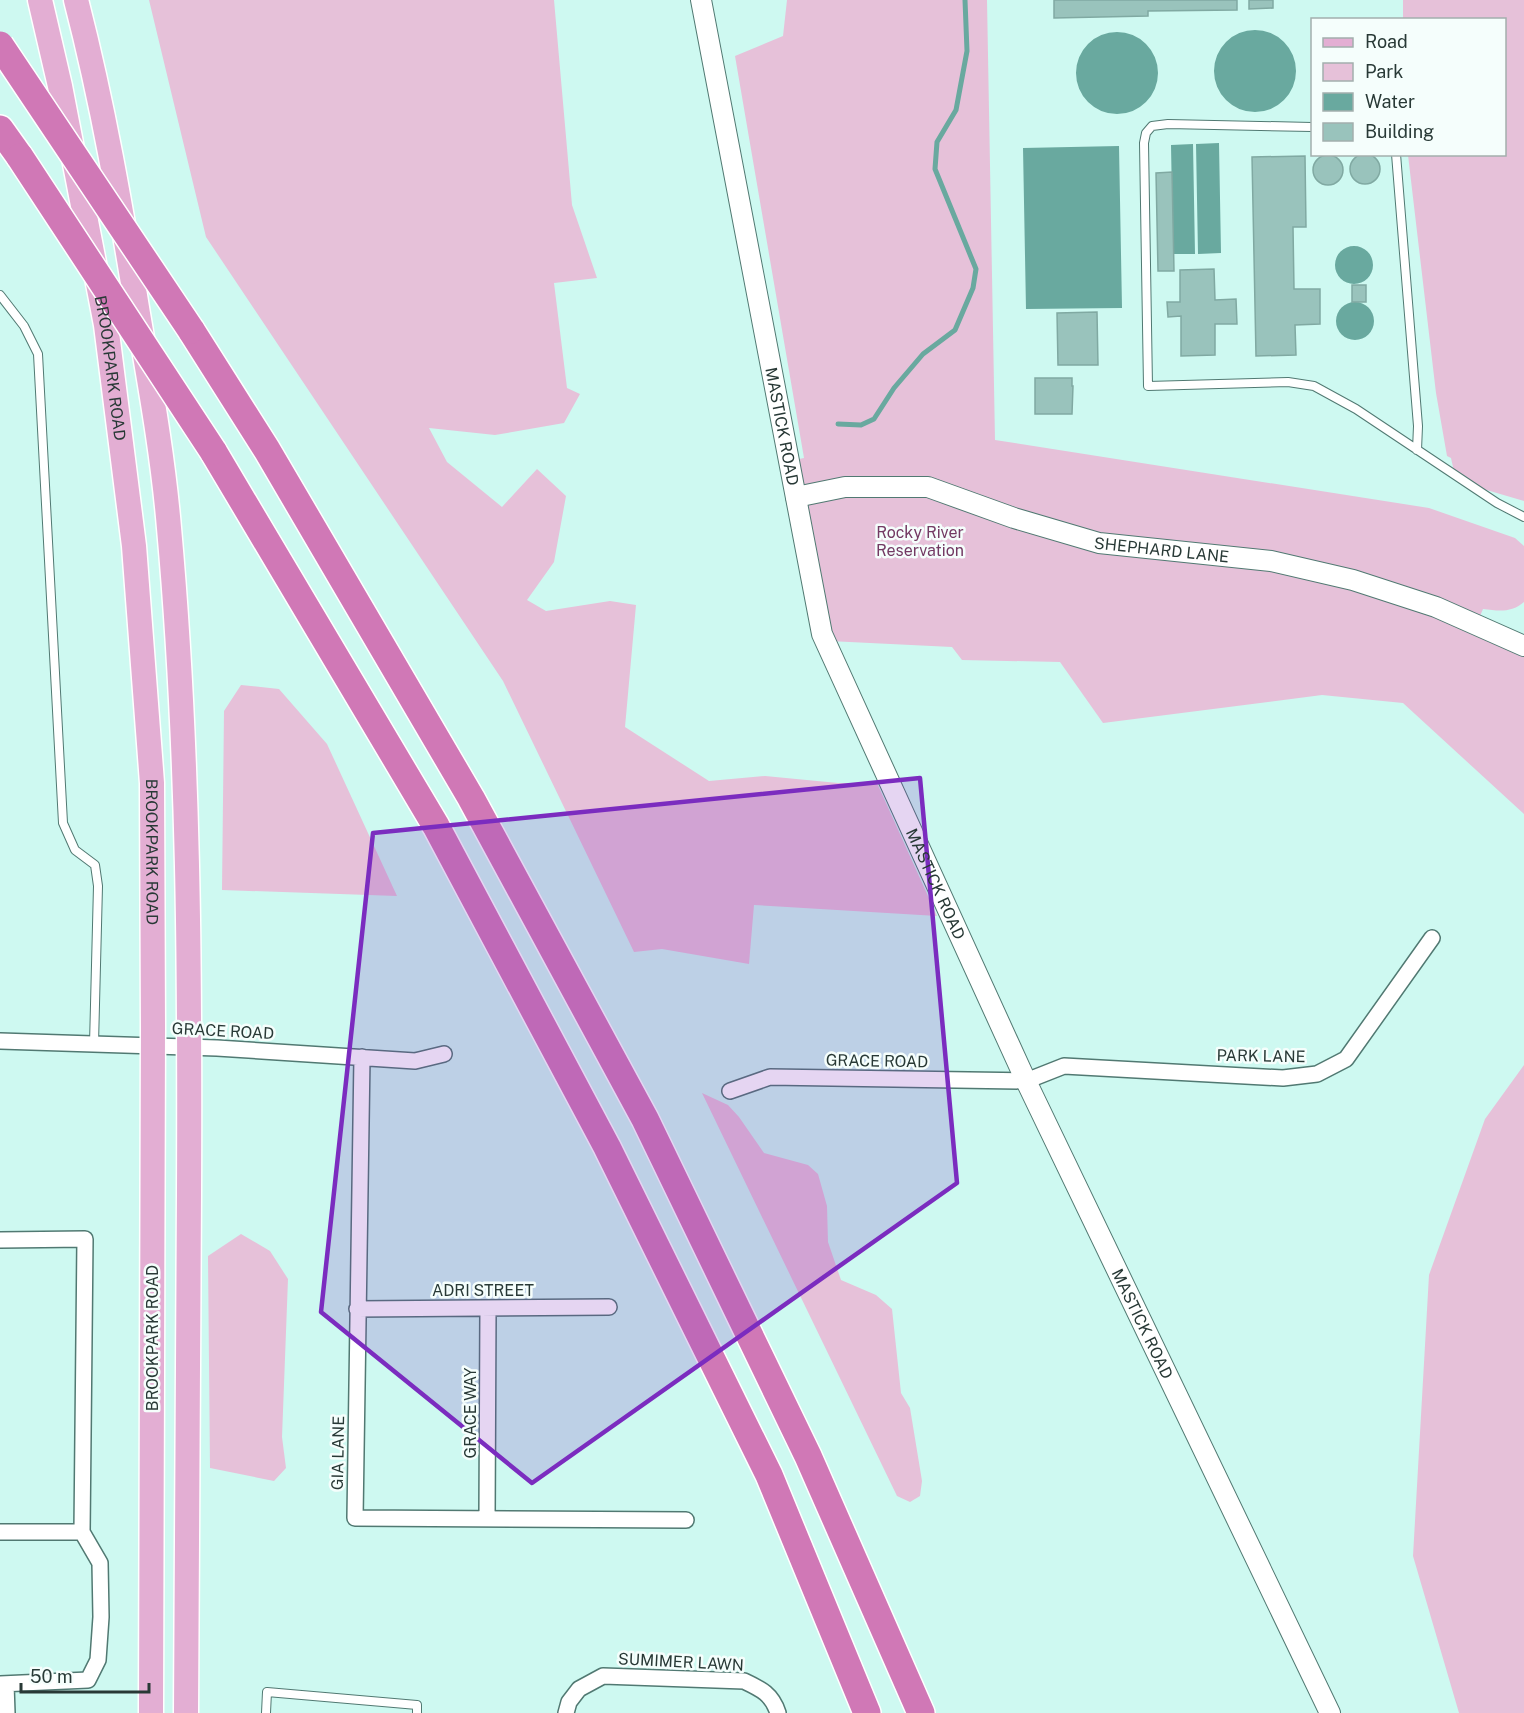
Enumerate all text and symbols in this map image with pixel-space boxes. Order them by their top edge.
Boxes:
legend [1311,18,1506,156]
text: Road [1365,31,1408,52]
text: Park [1365,61,1403,82]
text: Water [1365,91,1415,112]
text: Building [1365,121,1434,142]
street label: BROOKPARK ROAD [91,294,130,442]
street label: MASTICK ROAD [762,366,803,487]
park label: Rocky River Reservation [876,523,964,560]
street label: SHEPHARD LANE [1093,533,1230,566]
street label: BROOKPARK ROAD [142,779,162,925]
street label: MASTICK ROAD [902,825,970,942]
street label: GRACE ROAD [171,1019,275,1043]
street label: PARK LANE [1216,1046,1306,1066]
street label: GRACE ROAD [826,1051,928,1071]
street label: BROOKPARK ROAD [143,1265,162,1411]
street label: MASTICK ROAD [1108,1265,1177,1382]
street label: ADRI STREET [432,1281,535,1300]
street label: GRACE WAY [461,1367,480,1459]
street label: GIA LANE [328,1416,348,1490]
street label: SUMIMER LAWN [618,1649,744,1675]
scale bar [21,1656,148,1694]
text: 50 m [30,1666,73,1687]

